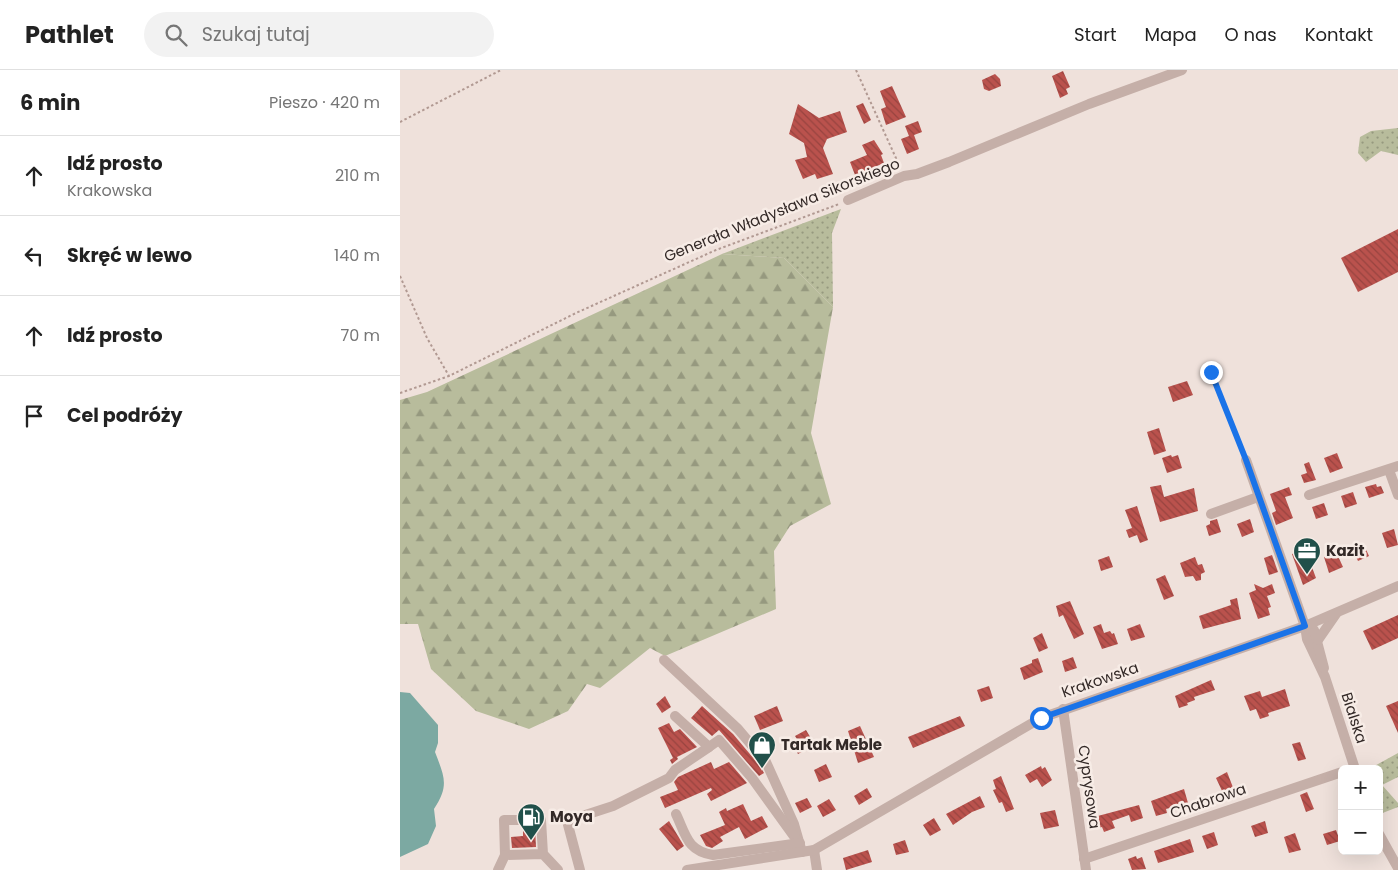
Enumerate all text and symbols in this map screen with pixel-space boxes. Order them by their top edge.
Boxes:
search box [144,12,494,57]
text: Pathlet [25,18,114,51]
icon: search [162,21,190,49]
text: Szukaj tutaj [202,21,310,48]
text: Start [1074,22,1117,47]
text: Mapa [1145,22,1197,47]
text: O nas [1225,22,1277,47]
text: Kontakt [1305,22,1373,47]
text: 6 min [20,88,80,117]
text: Pieszo · 420 m [269,91,380,114]
text: Idź prosto [67,150,163,177]
street label: Generała Władysława Sikorskiego [661,153,903,267]
icon: ahead [20,162,48,190]
text: 210 m [335,164,380,187]
text: Krakowska [67,179,152,202]
icon: left [20,242,48,270]
text: Skręć w lewo [67,242,192,269]
text: 140 m [334,244,380,267]
icon: ahead [20,322,48,350]
text: Idź prosto [67,322,163,349]
text: 70 m [340,324,380,347]
route end [1200,361,1223,384]
icon: arrive [20,402,48,430]
text: Cel podróży [67,402,182,429]
office icon: Kazit [1292,536,1322,575]
place label: Kazit [1326,540,1365,561]
street label: Krakowska [1059,657,1141,702]
street label: Bialska [1336,690,1373,746]
route start [1030,707,1053,730]
shop icon: Tartak Meble [747,730,777,769]
place label: Tartak Meble [781,734,882,755]
street label: Cyprysowa [1073,744,1106,830]
map controls [1338,765,1383,855]
button: + [1338,765,1383,810]
street label: Chabrowa [1167,778,1249,823]
fuel station icon: Moya [516,802,546,841]
place label: Moya [550,806,593,827]
button: − [1338,810,1383,855]

